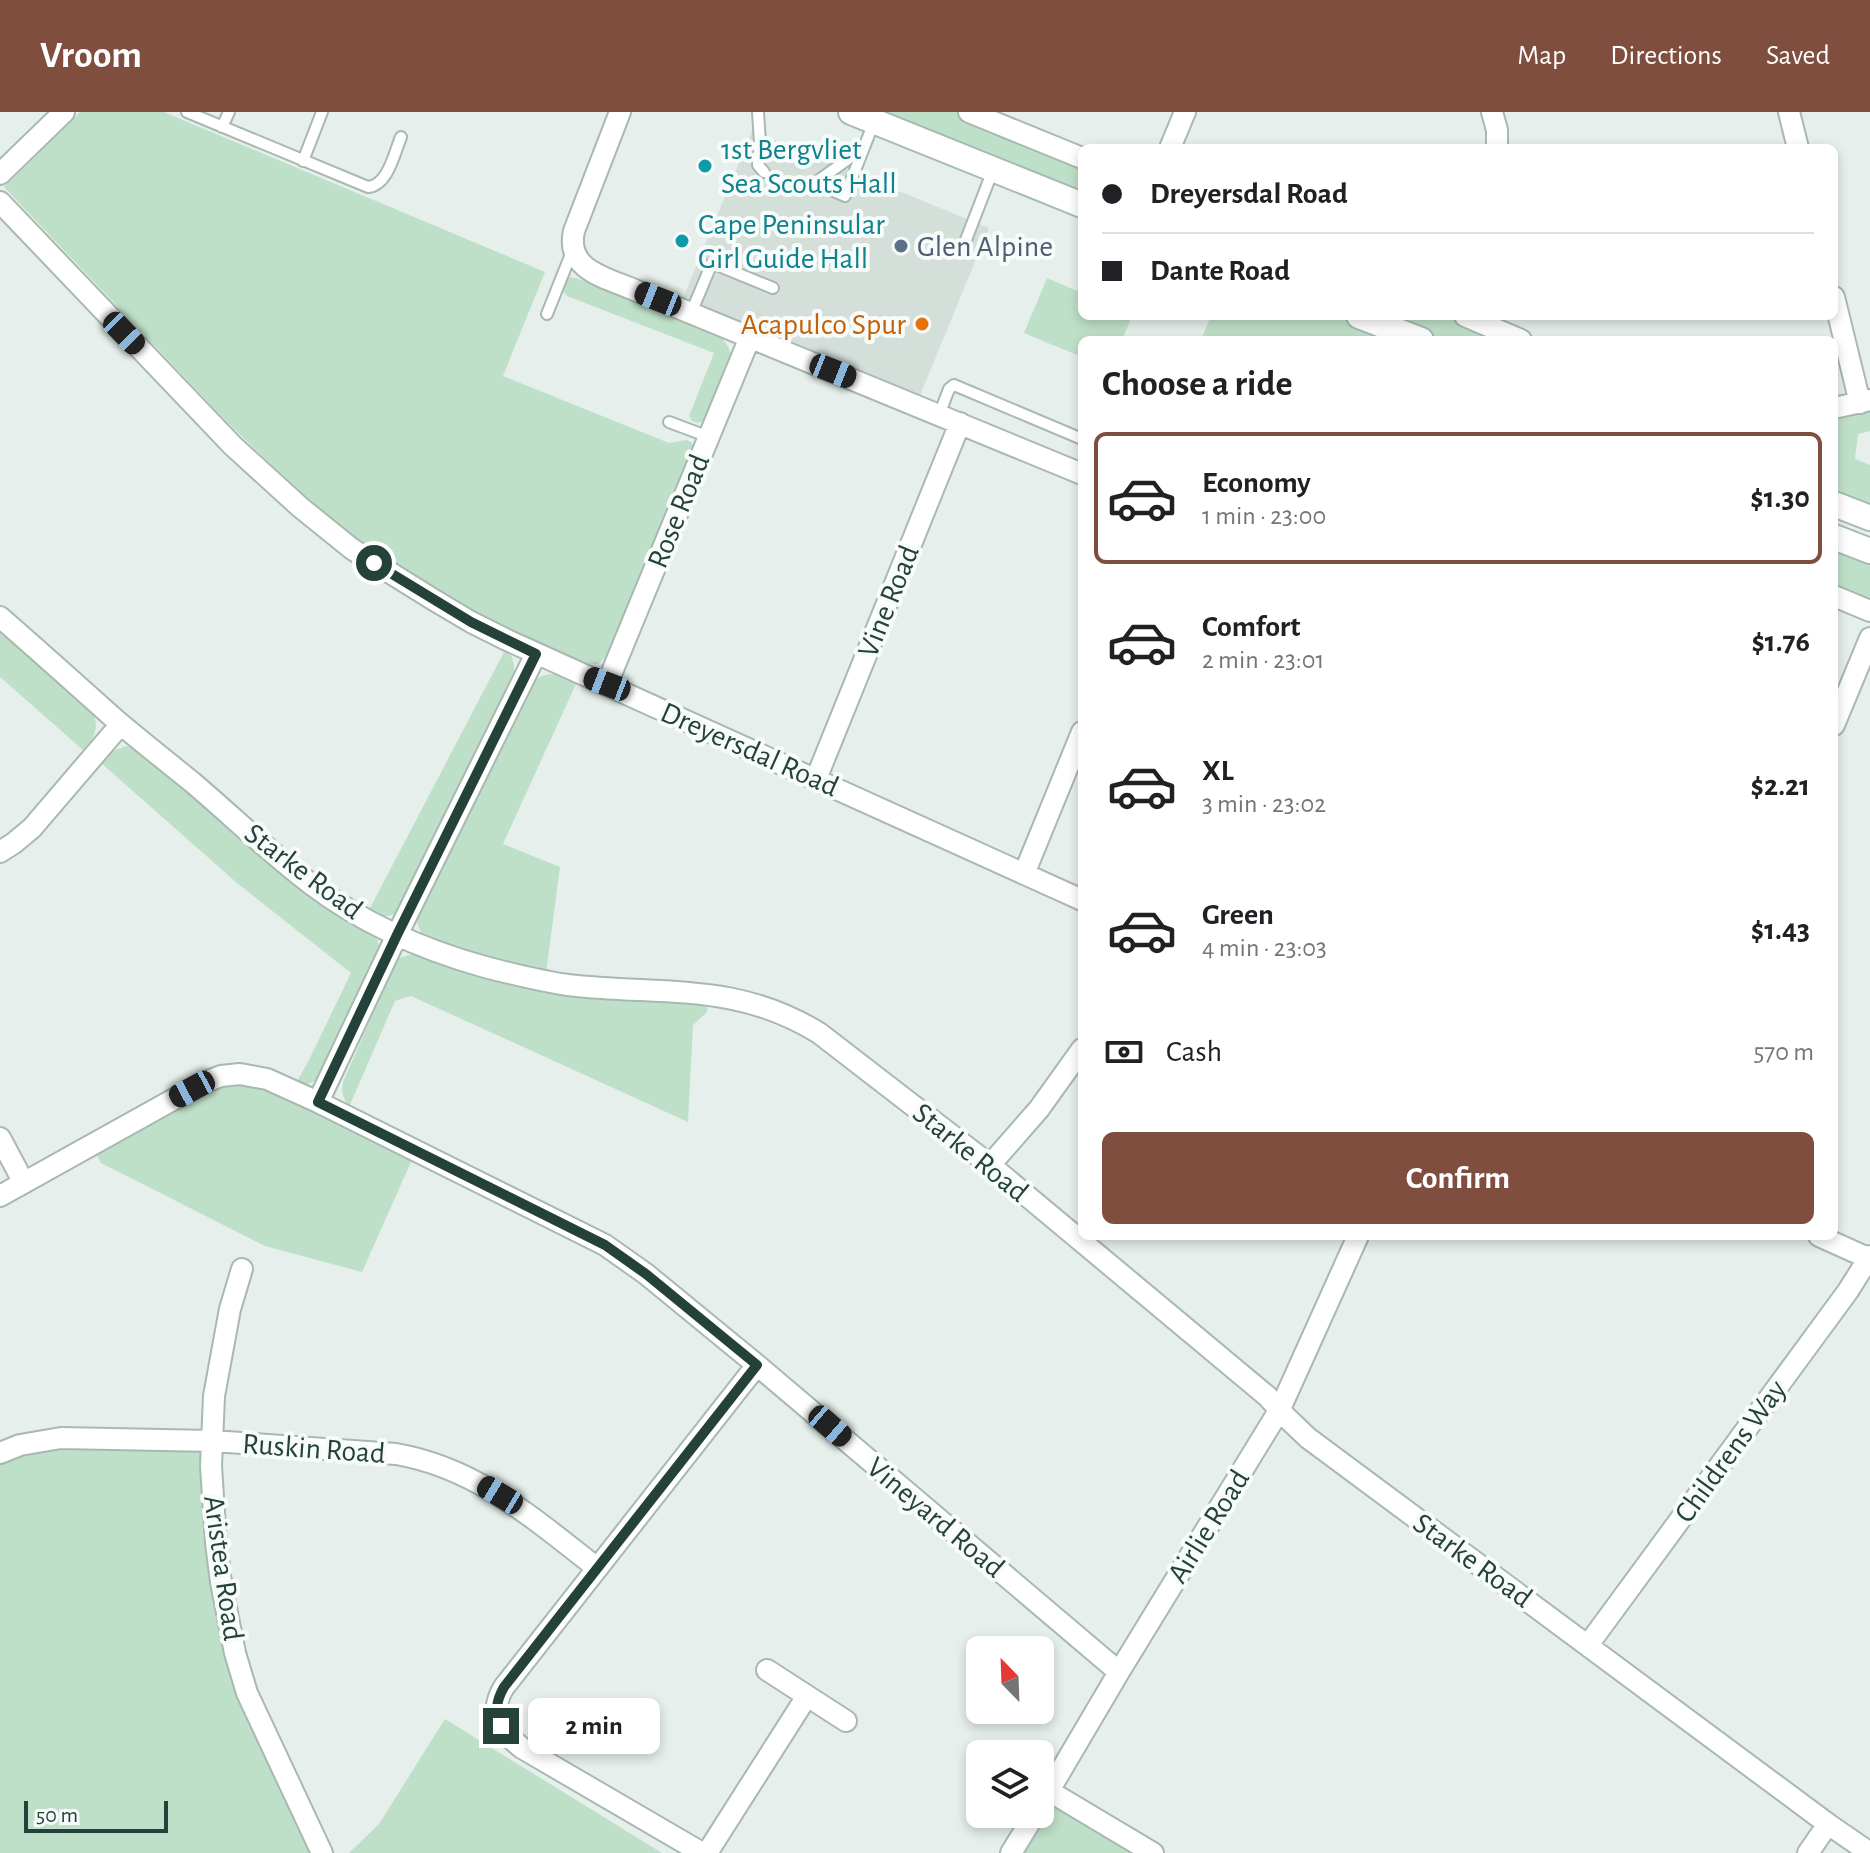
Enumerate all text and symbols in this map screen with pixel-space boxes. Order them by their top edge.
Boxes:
text: Vroom [40,37,142,75]
text: Map [1517,42,1566,70]
text: Directions [1610,42,1722,70]
text: Saved [1766,42,1830,70]
place label: 1st Bergvliet Sea Scouts Hall [721,135,897,199]
marker: 1st Bergvliet Sea Scouts Hall [696,157,714,175]
text: Dreyersdal Road [1150,179,1348,209]
place label: Cape Peninsular Girl Guide Hall [698,210,885,274]
marker: Cape Peninsular Girl Guide Hall [673,232,691,250]
place label: Glen Alpine [917,232,1053,262]
marker: Glen Alpine [892,237,910,255]
text: Dante Road [1150,256,1290,286]
car [631,279,685,319]
car [99,307,149,359]
place label: Acapulco Spur [741,310,906,340]
marker: Acapulco Spur [913,315,931,333]
car [806,351,860,391]
text: Choose a ride [1102,366,1292,402]
street label: Rose Road [643,450,715,573]
icon: car [1106,462,1178,534]
text: Economy [1202,468,1311,498]
text: $1.30 [1750,483,1810,513]
text: 1 min · 23:00 [1202,503,1326,529]
street label: Vine Road [853,541,925,662]
route start [356,545,392,581]
icon: car [1106,606,1178,678]
text: Comfort [1202,612,1301,642]
text: $1.76 [1751,627,1810,657]
text: 2 min · 23:01 [1202,647,1324,673]
car [580,664,634,704]
street label: Dreyersdal Road [656,697,843,803]
icon: car [1106,750,1178,822]
text: XL [1202,756,1234,786]
text: $2.21 [1751,771,1810,801]
text: 3 min · 23:02 [1202,791,1326,817]
street label: Starke Road [239,818,368,926]
icon: car [1106,894,1178,966]
text: Green [1202,900,1274,930]
text: $1.43 [1751,915,1810,945]
text: 4 min · 23:03 [1202,935,1327,961]
icon: cash [1102,1030,1146,1074]
text: Cash [1166,1037,1222,1067]
text: 570 m [1753,1039,1814,1065]
car [165,1067,219,1111]
street label: Starke Road [907,1097,1034,1208]
button: Confirm [1102,1132,1814,1224]
street label: Childrens Way [1669,1375,1792,1528]
car [804,1401,856,1451]
street label: Ruskin Road [241,1429,387,1469]
street label: Vineyard Road [861,1452,1010,1584]
street label: Airlie Road [1162,1465,1255,1589]
car [473,1472,527,1518]
street label: Aristea Road [198,1493,248,1643]
street label: Starke Road [1408,1508,1537,1614]
north arrow [966,1636,1054,1724]
map controls [966,1636,1054,1828]
callout: 2 min [529,1698,661,1754]
route end [483,1708,519,1744]
text: 2 min [565,1713,623,1739]
button: layers [966,1740,1054,1828]
scale bar [24,1797,168,1833]
text: 50 m [36,1804,78,1826]

